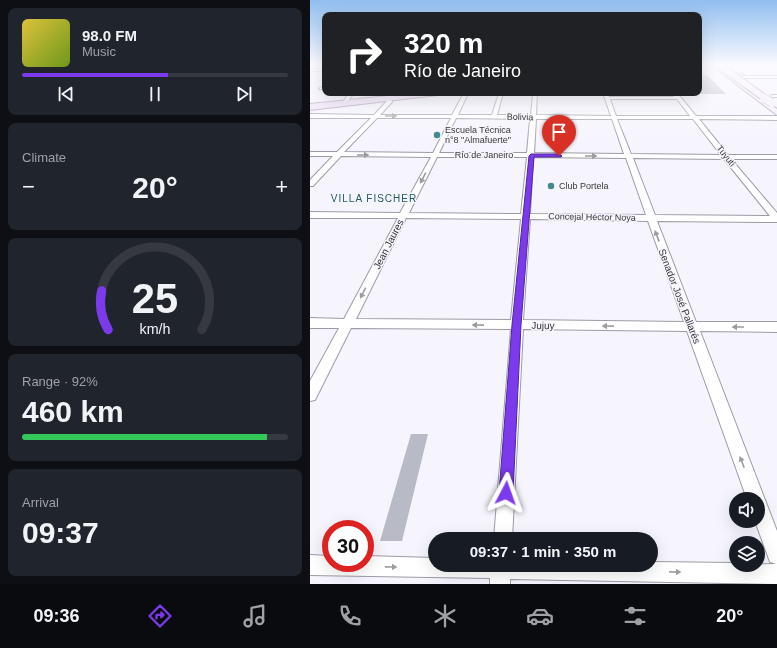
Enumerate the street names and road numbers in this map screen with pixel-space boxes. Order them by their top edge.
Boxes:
street label: Bolivia [507,112,533,122]
street label: Tuyutí [714,143,738,169]
street label: Río de Janeiro [455,150,513,160]
street label: Concejal Héctor Noya [548,211,636,223]
street label: Jean Jaures [371,217,406,271]
street label: Senador José Pallarés [656,247,703,345]
street label: Jujuy [531,320,555,331]

